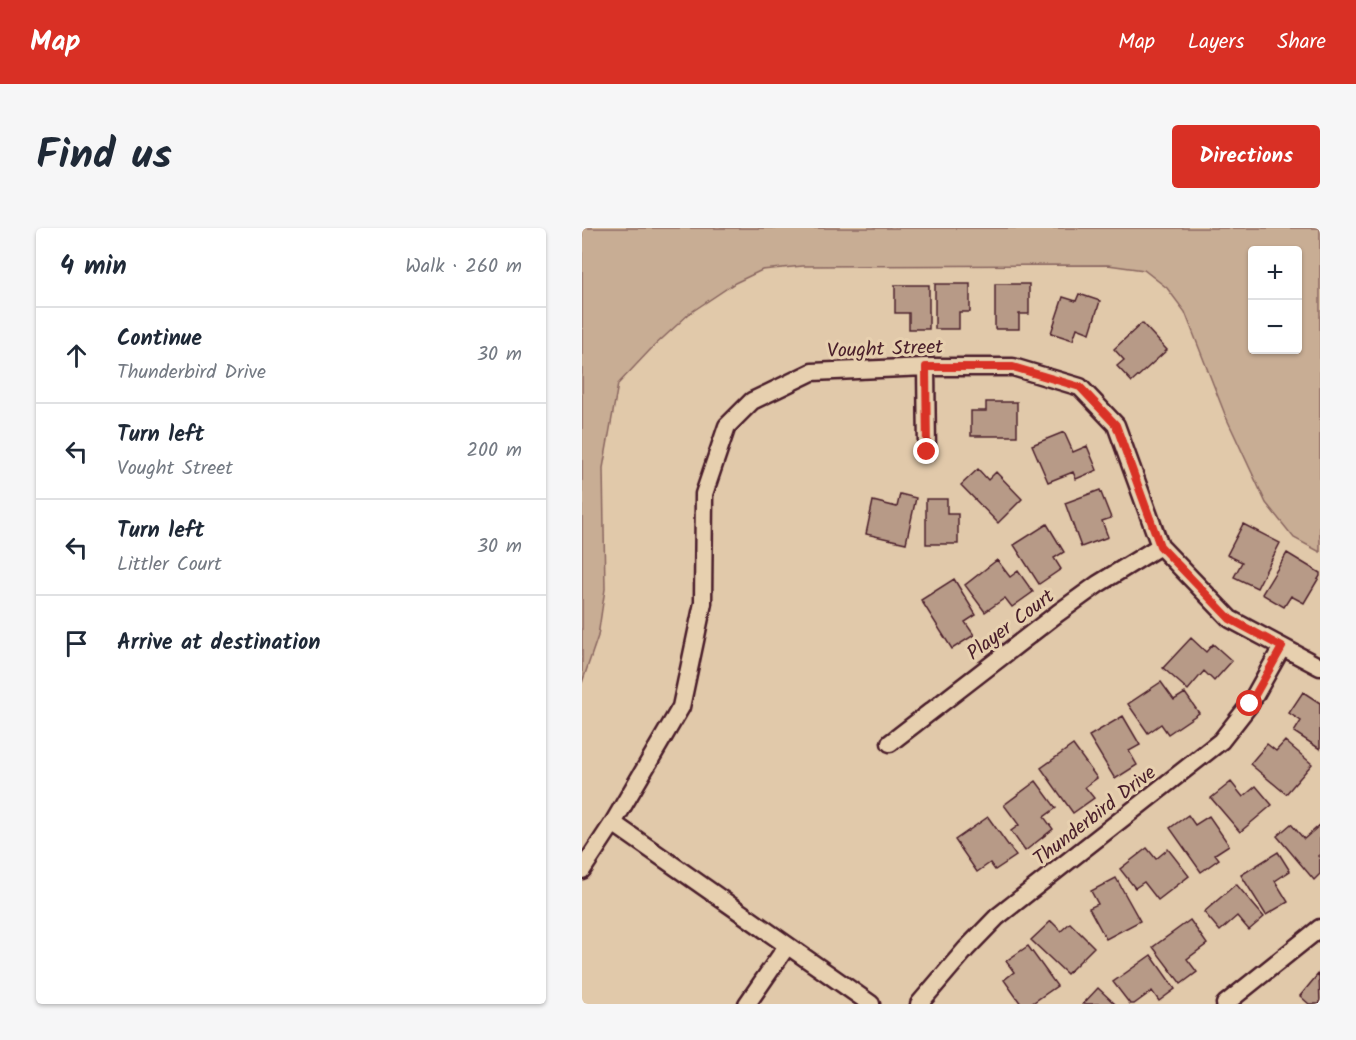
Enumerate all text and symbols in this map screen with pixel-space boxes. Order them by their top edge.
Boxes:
text: Map [30,20,81,65]
text: Map [1118,26,1155,59]
text: Layers [1188,26,1244,59]
text: Share [1277,26,1326,59]
text: Find us [36,123,172,190]
button: Directions [1172,125,1320,188]
text: 4 min [60,246,127,288]
map controls [1248,246,1302,354]
button: + [1248,246,1302,300]
text: Walk · 260 m [405,251,522,283]
button: − [1248,300,1302,354]
text: Continue [117,322,202,357]
street label: Vought Street [827,332,944,368]
icon: ahead [60,339,93,372]
text: 30 m [477,339,522,371]
text: Thunderbird Drive [117,357,266,389]
text: Turn left [117,418,204,453]
icon: left [60,435,93,468]
text: 200 m [466,435,522,467]
route end [913,438,939,464]
text: Vought Street [117,453,233,485]
text: Turn left [117,514,204,549]
icon: left [60,531,93,564]
text: 30 m [477,531,522,563]
text: Littler Court [117,549,222,581]
street label: Player Court [960,582,1062,669]
text: Arrive at destination [117,626,320,661]
icon: arrive [60,627,93,660]
route start [1236,690,1262,716]
street label: Thunderbird Drive [1027,758,1164,875]

